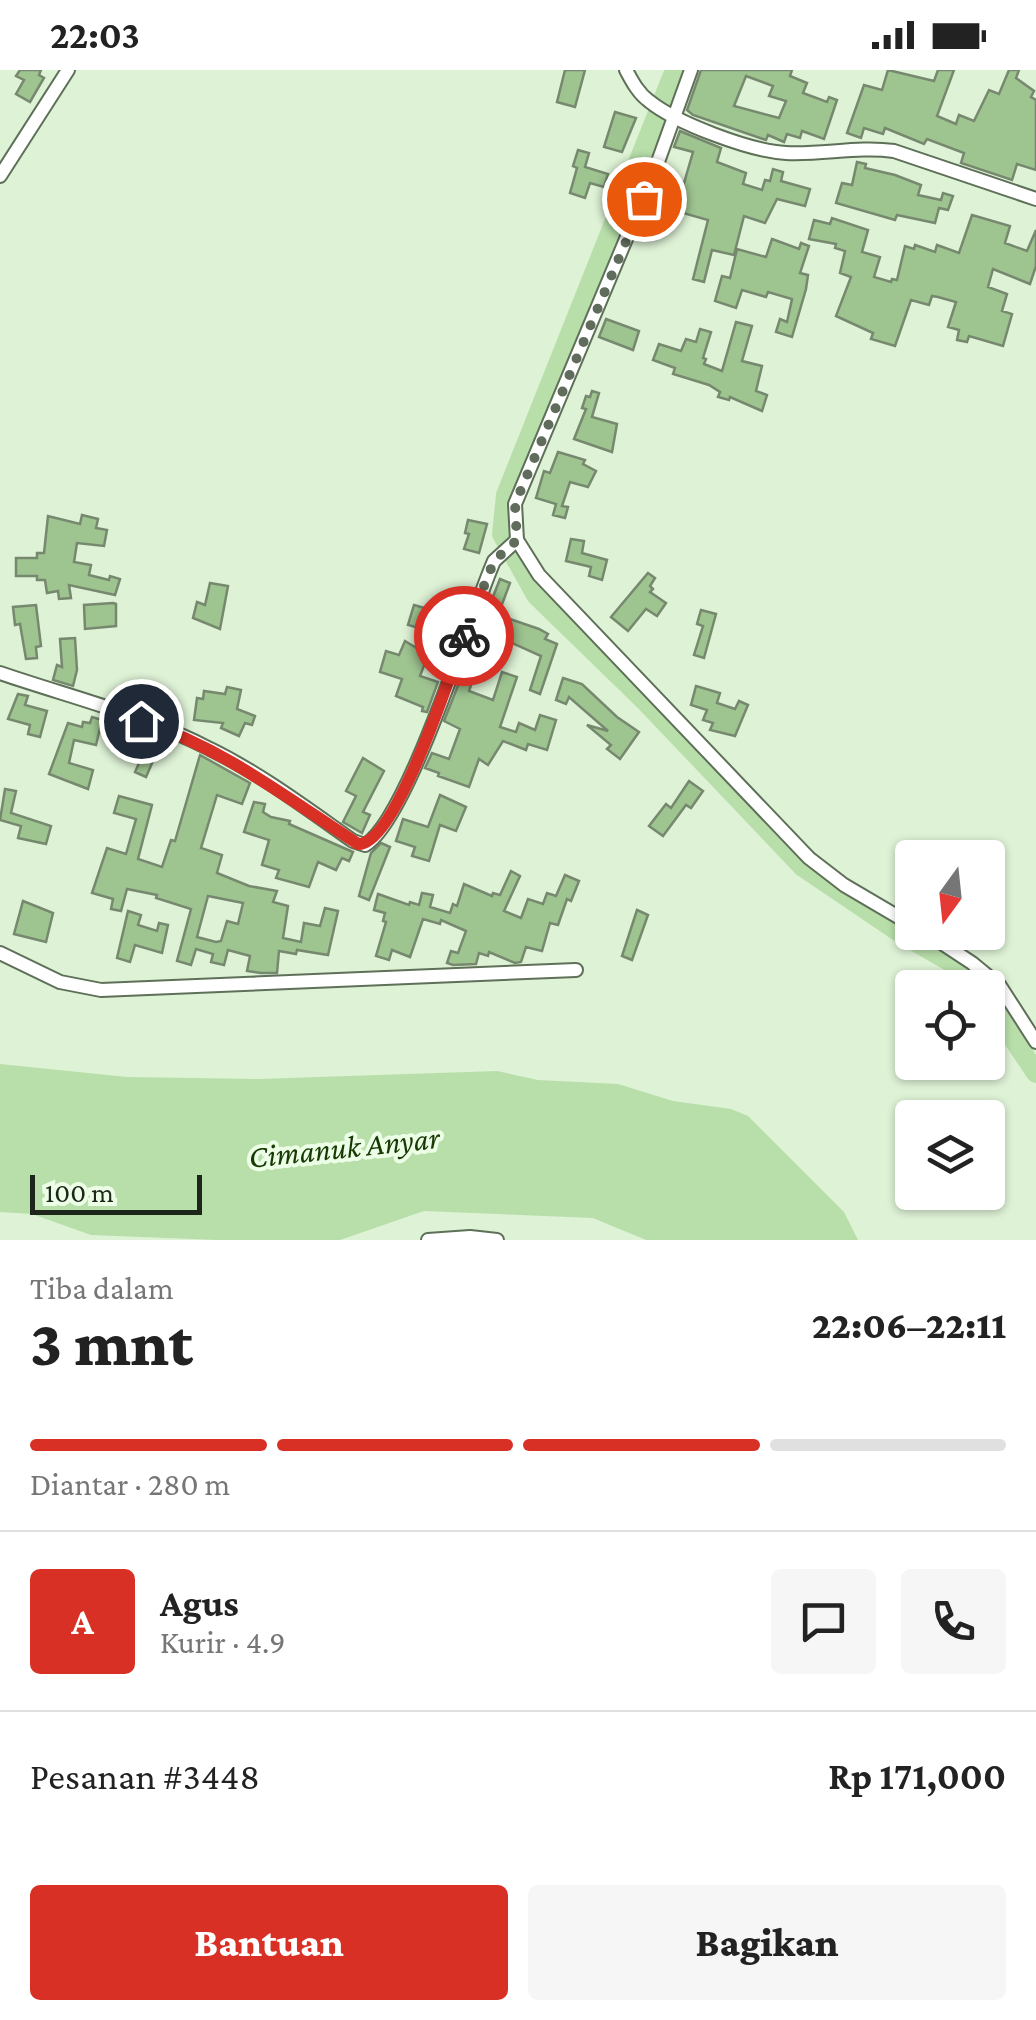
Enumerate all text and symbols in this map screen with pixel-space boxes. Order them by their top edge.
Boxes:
text: 22:03 [50,14,140,56]
pin [602,157,687,242]
icon: bag [617,172,672,227]
courier [414,586,514,686]
icon: bike [437,609,492,664]
pin [99,679,184,764]
icon: home [114,694,169,749]
north arrow [895,840,1005,950]
map controls [895,840,1005,1210]
button: locate [895,970,1005,1080]
button: layers [895,1100,1005,1210]
water label: Cimanuk Anyar [247,1119,442,1175]
scale bar [30,1170,202,1214]
text: 100 m [45,1177,114,1208]
text: Tiba dalam [30,1270,174,1306]
text: 22:06–22:11 [812,1304,1006,1346]
text: 3 mnt [30,1307,193,1379]
text: Diantar · 280 m [30,1466,230,1502]
button: chat [771,1569,876,1674]
button: phone [901,1569,1006,1674]
text: Agus [160,1582,239,1624]
text: A [71,1600,94,1642]
text: Kurir · 4.9 [160,1624,286,1660]
text: Pesanan #3448 [30,1755,260,1797]
text: Rp 171,000 [828,1755,1006,1797]
button: Bantuan [30,1885,508,2000]
button: Bagikan [528,1885,1006,2000]

